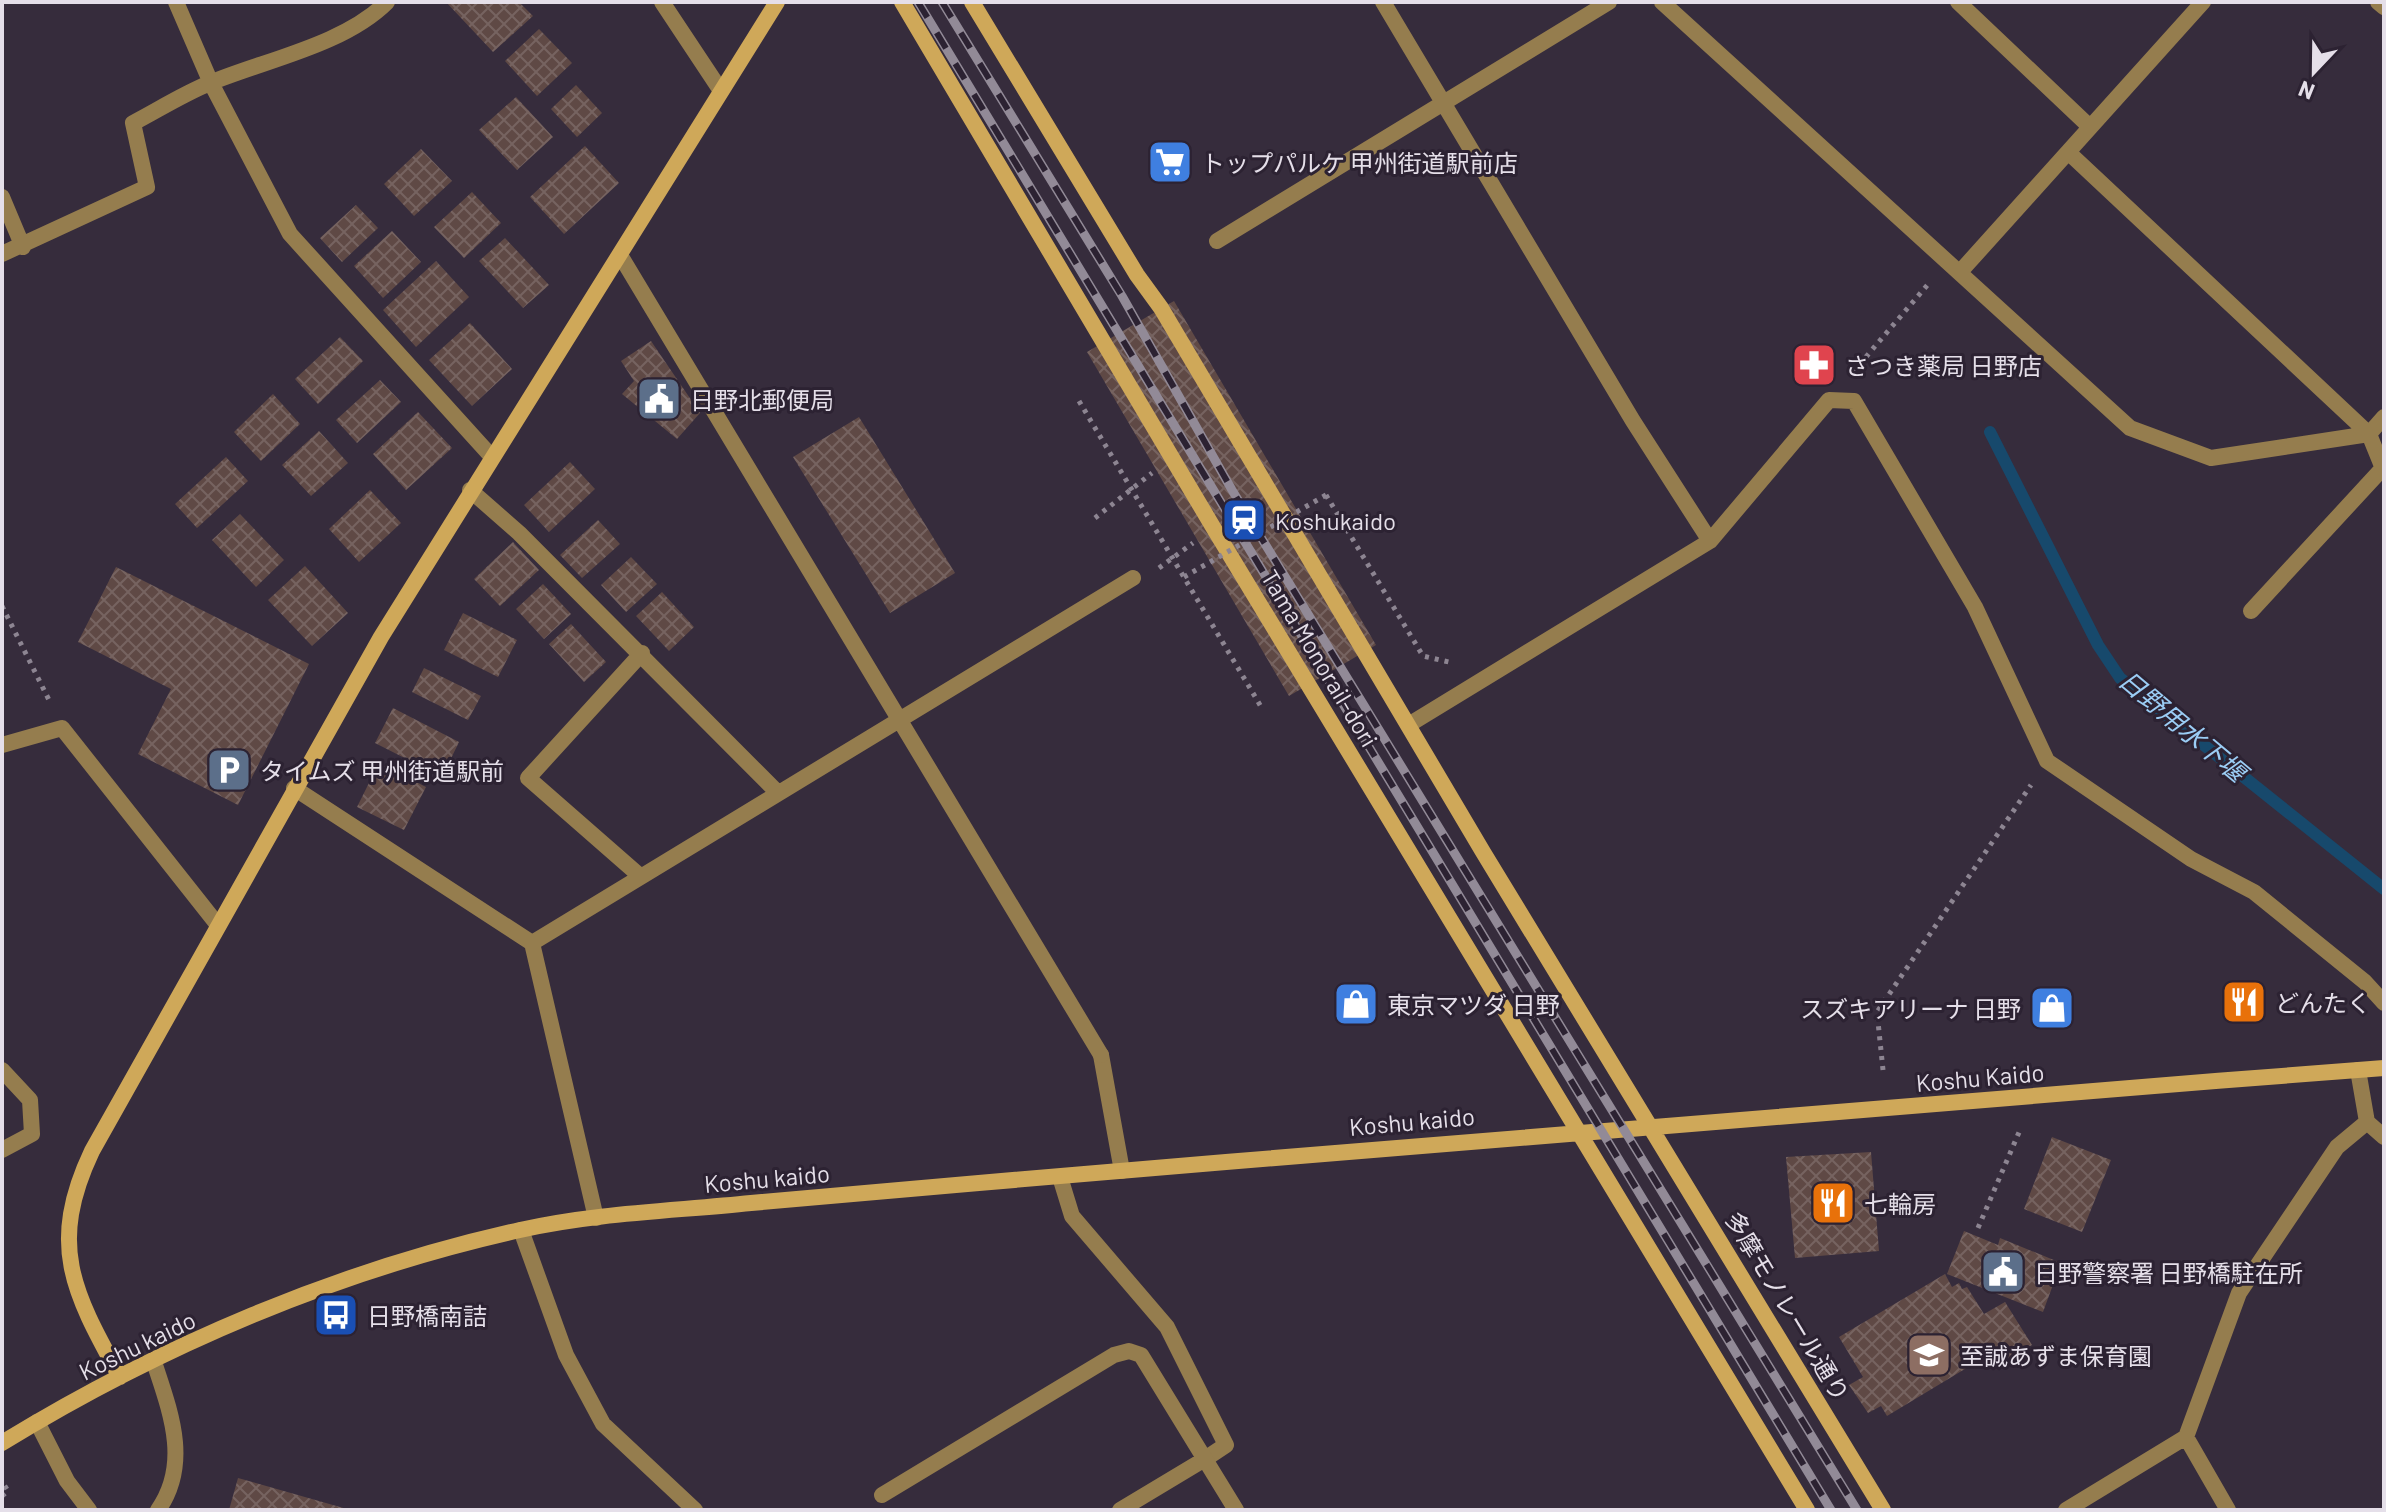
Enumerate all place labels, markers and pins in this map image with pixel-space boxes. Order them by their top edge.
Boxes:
supermarket icon: トップパルケ 甲州街道駅前店 [1146,138,1194,186]
place label: トップパルケ 甲州街道駅前店 [1201,148,1518,177]
pharmacy icon: さつき薬局 日野店 [1790,341,1838,389]
place label: さつき薬局 日野店 [1845,351,2042,380]
public building icon: 日野北郵便局 [635,375,683,423]
place label: 日野北郵便局 [690,385,834,414]
station icon: Koshukaido [1220,496,1268,544]
place label: Koshukaido [1275,506,1396,535]
parking icon: タイムズ 甲州街道駅前 [205,746,253,794]
place label: タイムズ 甲州街道駅前 [260,756,504,785]
restaurant icon: どんたく [2220,978,2268,1026]
shop icon: 東京マツダ 日野 [1332,980,1380,1028]
shop icon: スズキアリーナ 日野 [2028,984,2076,1032]
place label: どんたく [2275,988,2371,1017]
place label: 東京マツダ 日野 [1387,990,1560,1019]
place label: スズキアリーナ 日野 [1800,994,2021,1023]
restaurant icon: 七輪房 [1809,1179,1857,1227]
place label: 七輪房 [1864,1189,1936,1218]
public building icon: 日野警察署 日野橋駐在所 [1979,1248,2027,1296]
place label: 日野警察署 日野橋駐在所 [2034,1258,2303,1287]
bus stop icon: 日野橋南詰 [312,1291,360,1339]
place label: 日野橋南詰 [367,1301,487,1330]
school or university icon: 至誠あずま保育園 [1905,1331,1953,1379]
place label: 至誠あずま保育園 [1960,1341,2152,1370]

